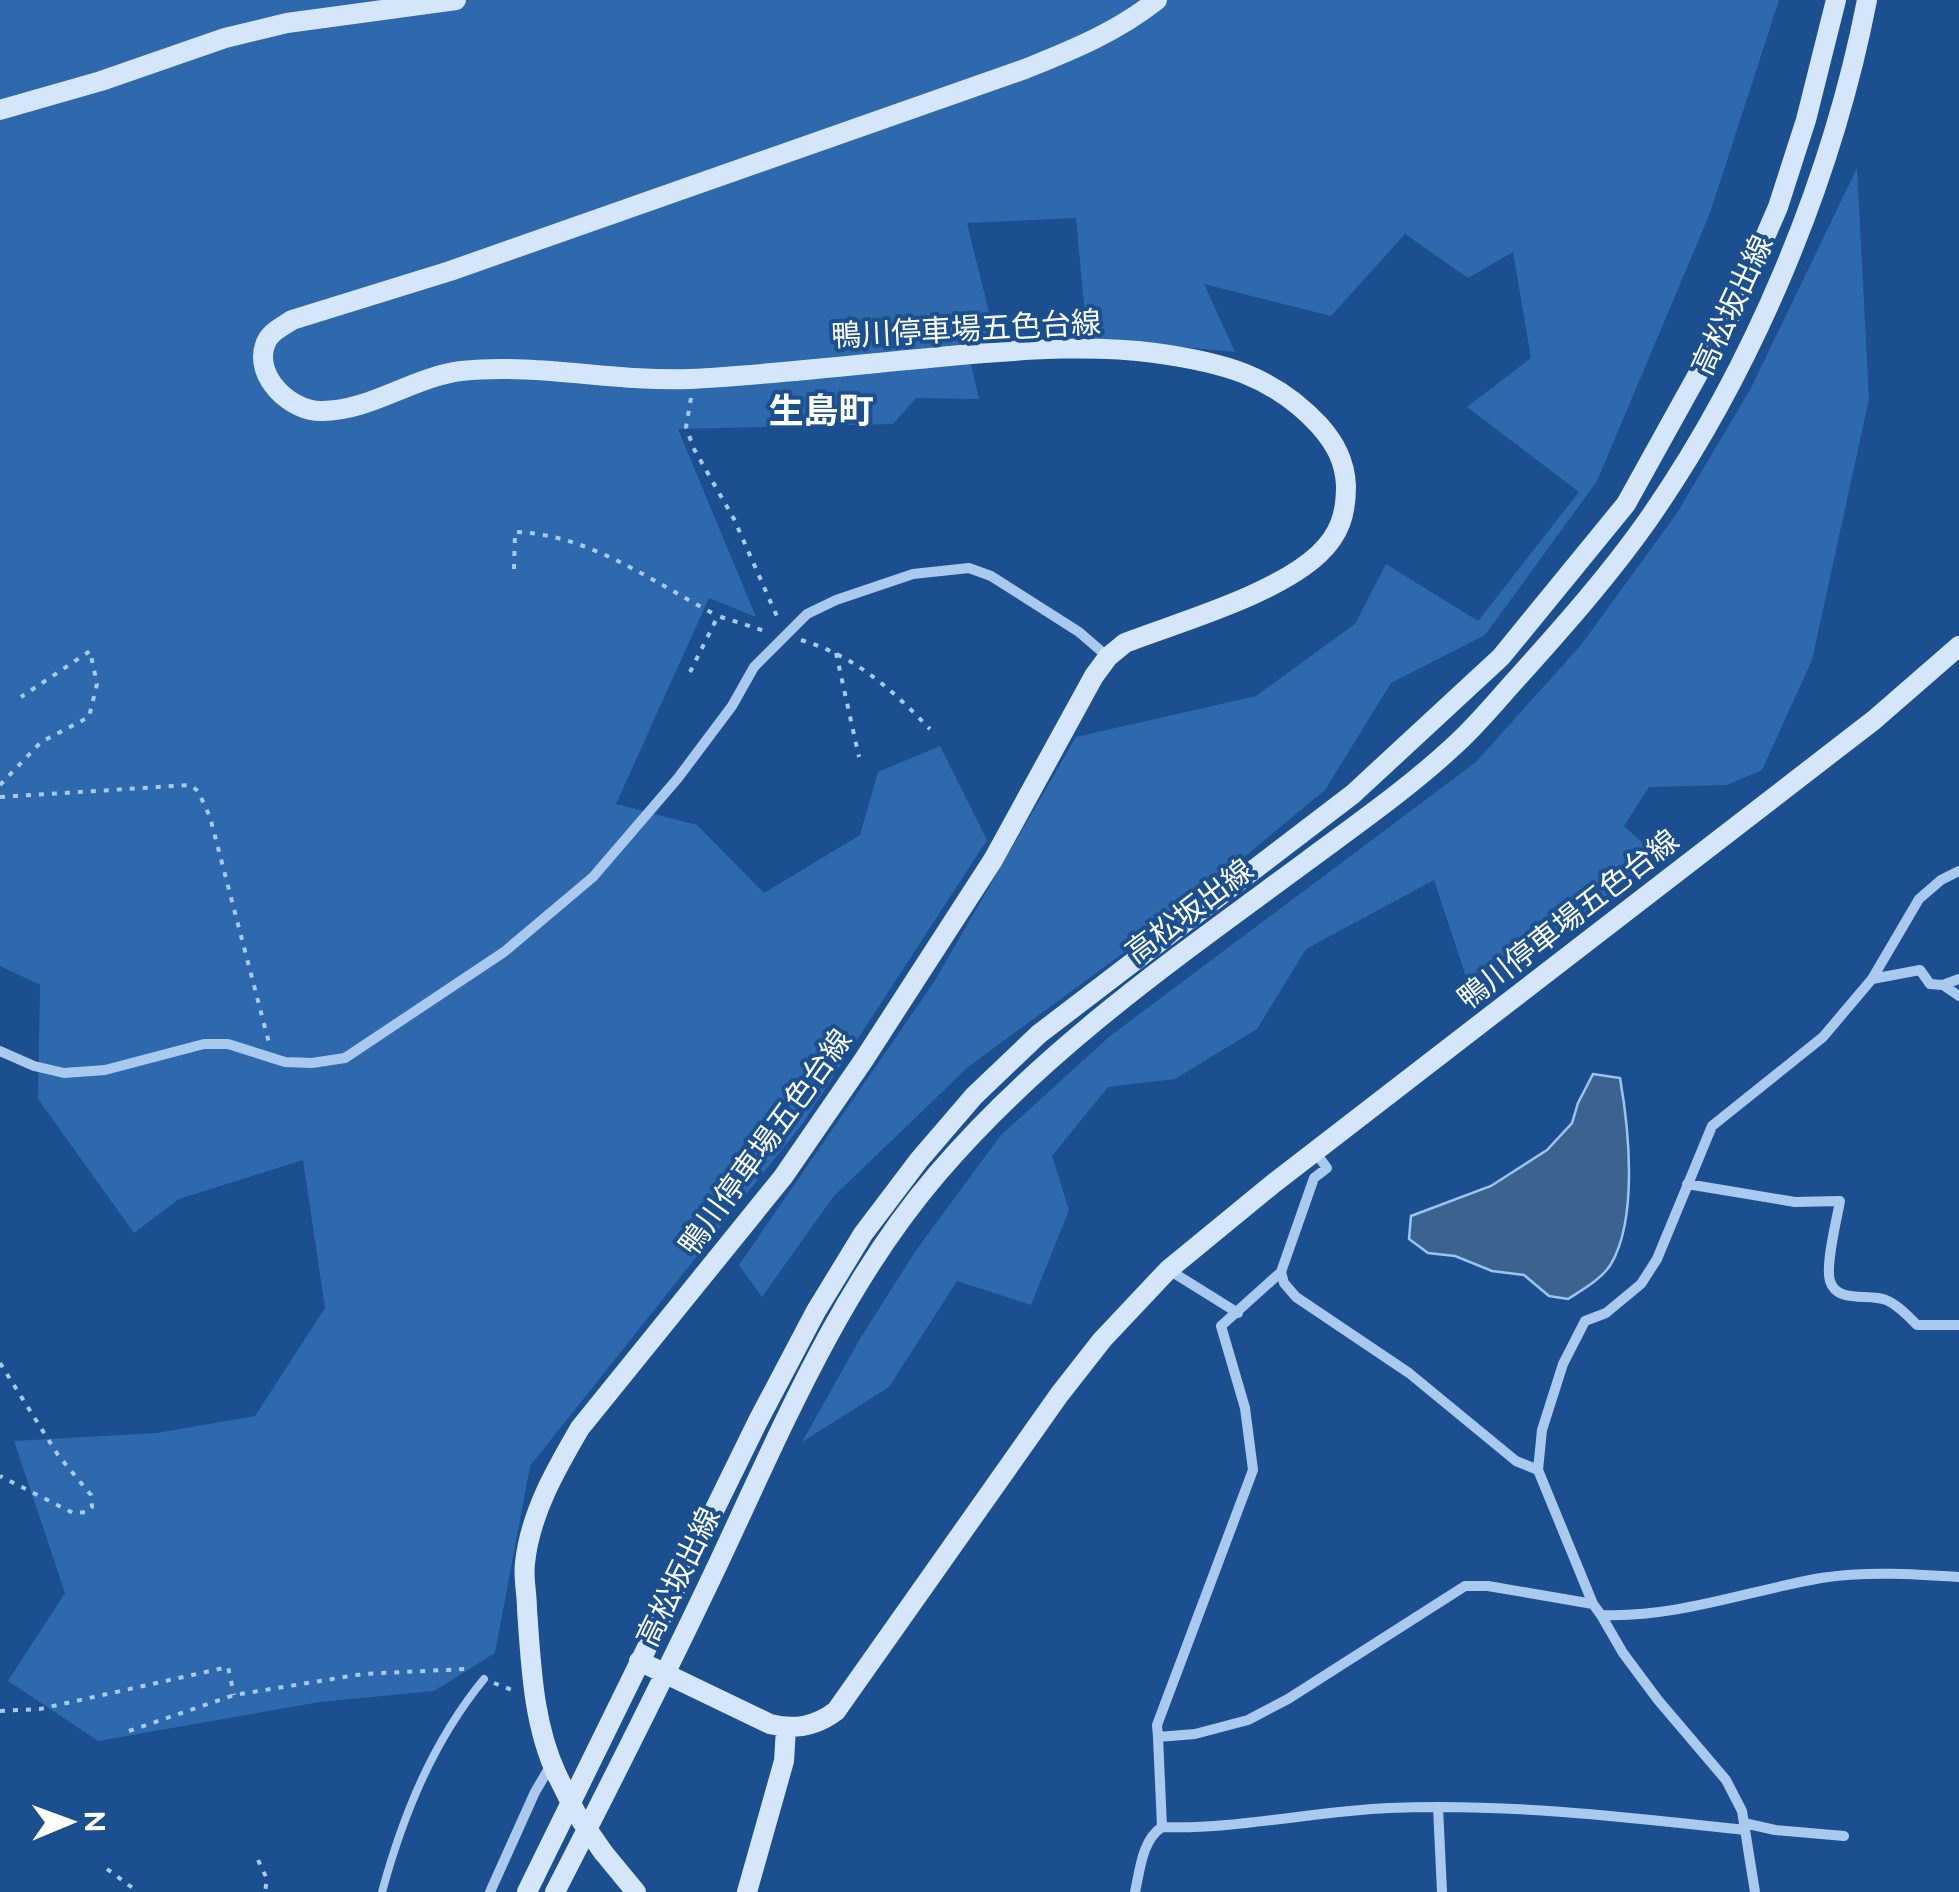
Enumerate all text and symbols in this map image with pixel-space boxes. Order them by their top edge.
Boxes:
street label: 高松坂出線 [1684,230,1780,380]
street label: 鴨川停車場五色台線 [830,304,1102,354]
district label: 生島町 [768,390,874,431]
street label: 鴨川停車場五色台線 [1451,822,1685,1016]
street label: 高松坂出線 [1119,852,1259,970]
street label: 鴨川停車場五色台線 [671,1022,859,1262]
street label: 高松坂出線 [629,1502,727,1652]
north arrow [20,1772,120,1872]
text: N [78,1811,111,1833]

